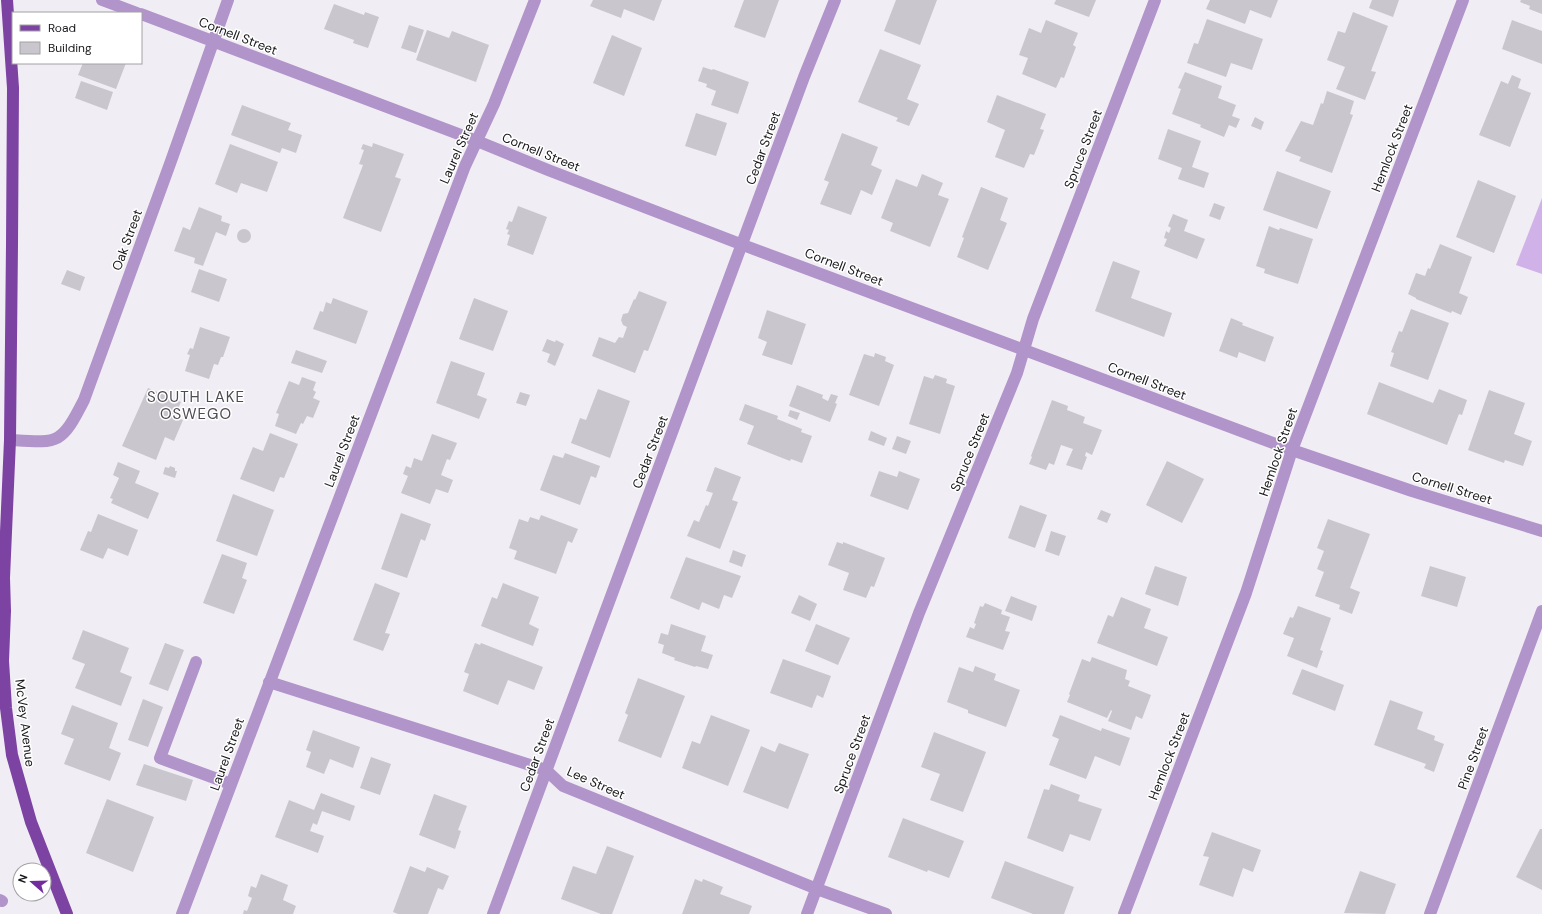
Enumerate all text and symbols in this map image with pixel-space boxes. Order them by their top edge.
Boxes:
legend [12,12,142,64]
street label: Cornell Street [196,13,280,59]
text: Road [48,20,76,36]
text: Building [48,40,92,56]
street label: Hemlock Street [1367,102,1417,194]
street label: Spruce Street [1060,107,1106,191]
street label: Cedar Street [742,109,784,187]
street label: Laurel Street [436,110,482,186]
street label: Cornell Street [499,129,583,175]
street label: Oak Street [108,207,146,273]
street label: Cornell Street [802,244,886,290]
street label: Cornell Street [1105,358,1189,404]
district label: SOUTH LAKE OSWEGO [147,387,245,424]
street label: Hemlock Street [1255,405,1301,499]
street label: Spruce Street [947,410,993,494]
street label: Laurel Street [320,412,364,490]
street label: Cedar Street [628,413,672,491]
street label: Cornell Street [1410,468,1494,508]
street label: McVey Avenue [11,678,39,768]
street label: Hemlock Street [1144,710,1194,802]
street label: Spruce Street [830,712,874,796]
street label: Laurel Street [206,715,248,793]
street label: Cedar Street [516,716,558,794]
street label: Pine Street [1454,724,1492,792]
street label: Lee Street [564,763,628,803]
north arrow [12,862,52,902]
text: N [15,872,31,885]

